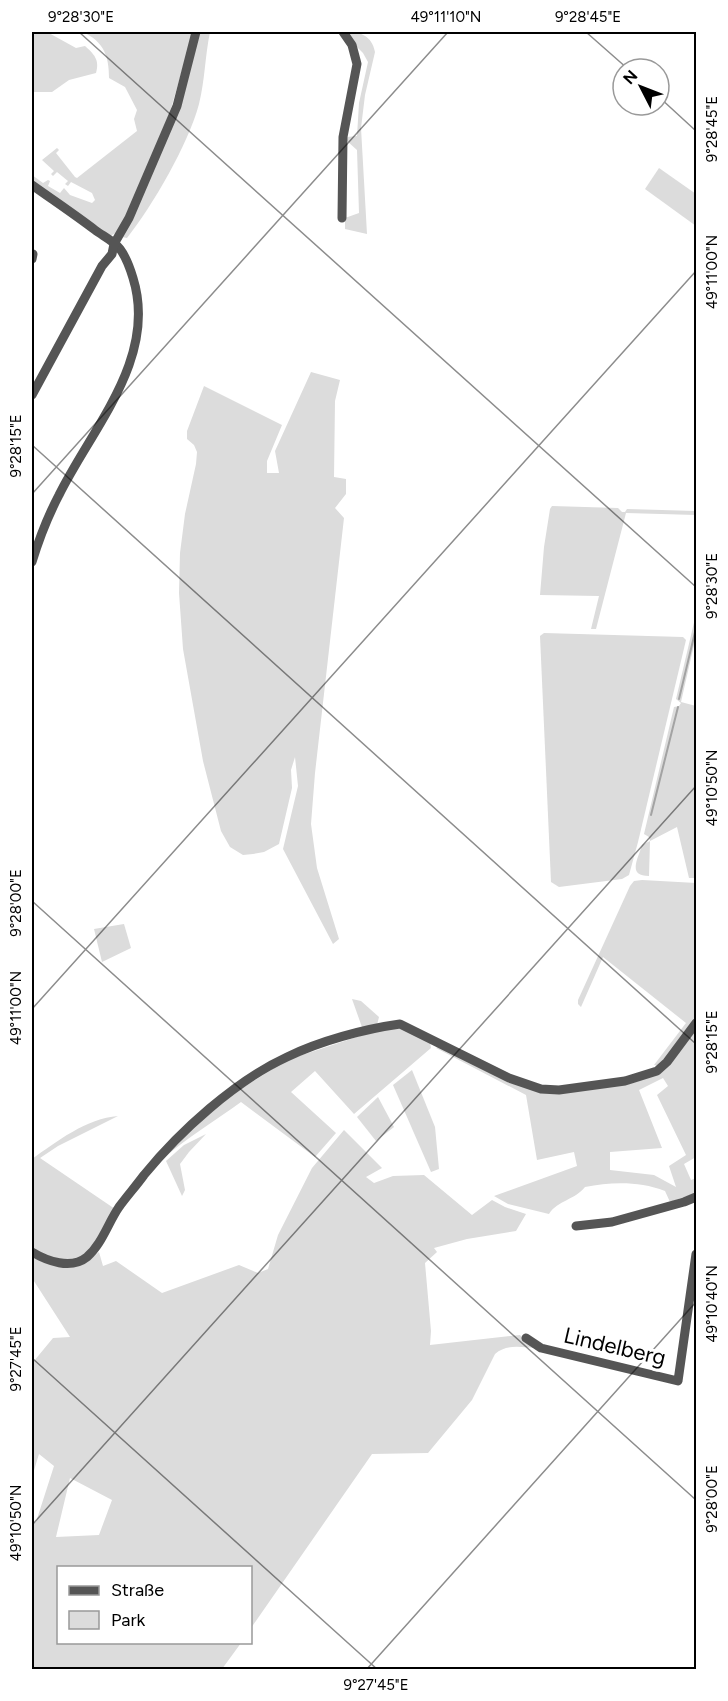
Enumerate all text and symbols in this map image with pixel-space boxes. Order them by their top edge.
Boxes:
text: 9°28'30"E [48,8,114,26]
text: 49°11'10"N [411,8,481,26]
text: 9°28'45"E [555,8,621,26]
north arrow [611,57,671,117]
text: N [619,66,641,88]
text: 9°28'45"E [703,96,721,162]
text: 49°11'00"N [703,235,721,309]
text: 9°28'15"E [7,414,25,478]
text: 9°28'30"E [703,553,721,619]
text: 49°10'50"N [703,750,721,826]
text: 9°28'00"E [7,869,25,937]
text: 49°11'00"N [7,971,25,1045]
text: 9°28'15"E [703,1010,721,1074]
text: 49°10'40"N [703,1265,721,1343]
street label: Lindelberg [561,1322,669,1371]
text: 9°27'45"E [7,1326,25,1392]
text: 9°28'00"E [703,1465,721,1533]
text: 49°10'50"N [7,1485,25,1561]
legend [57,1566,252,1644]
text: Straße [111,1579,164,1601]
text: Park [111,1609,146,1631]
text: 9°27'45"E [343,1676,409,1694]

